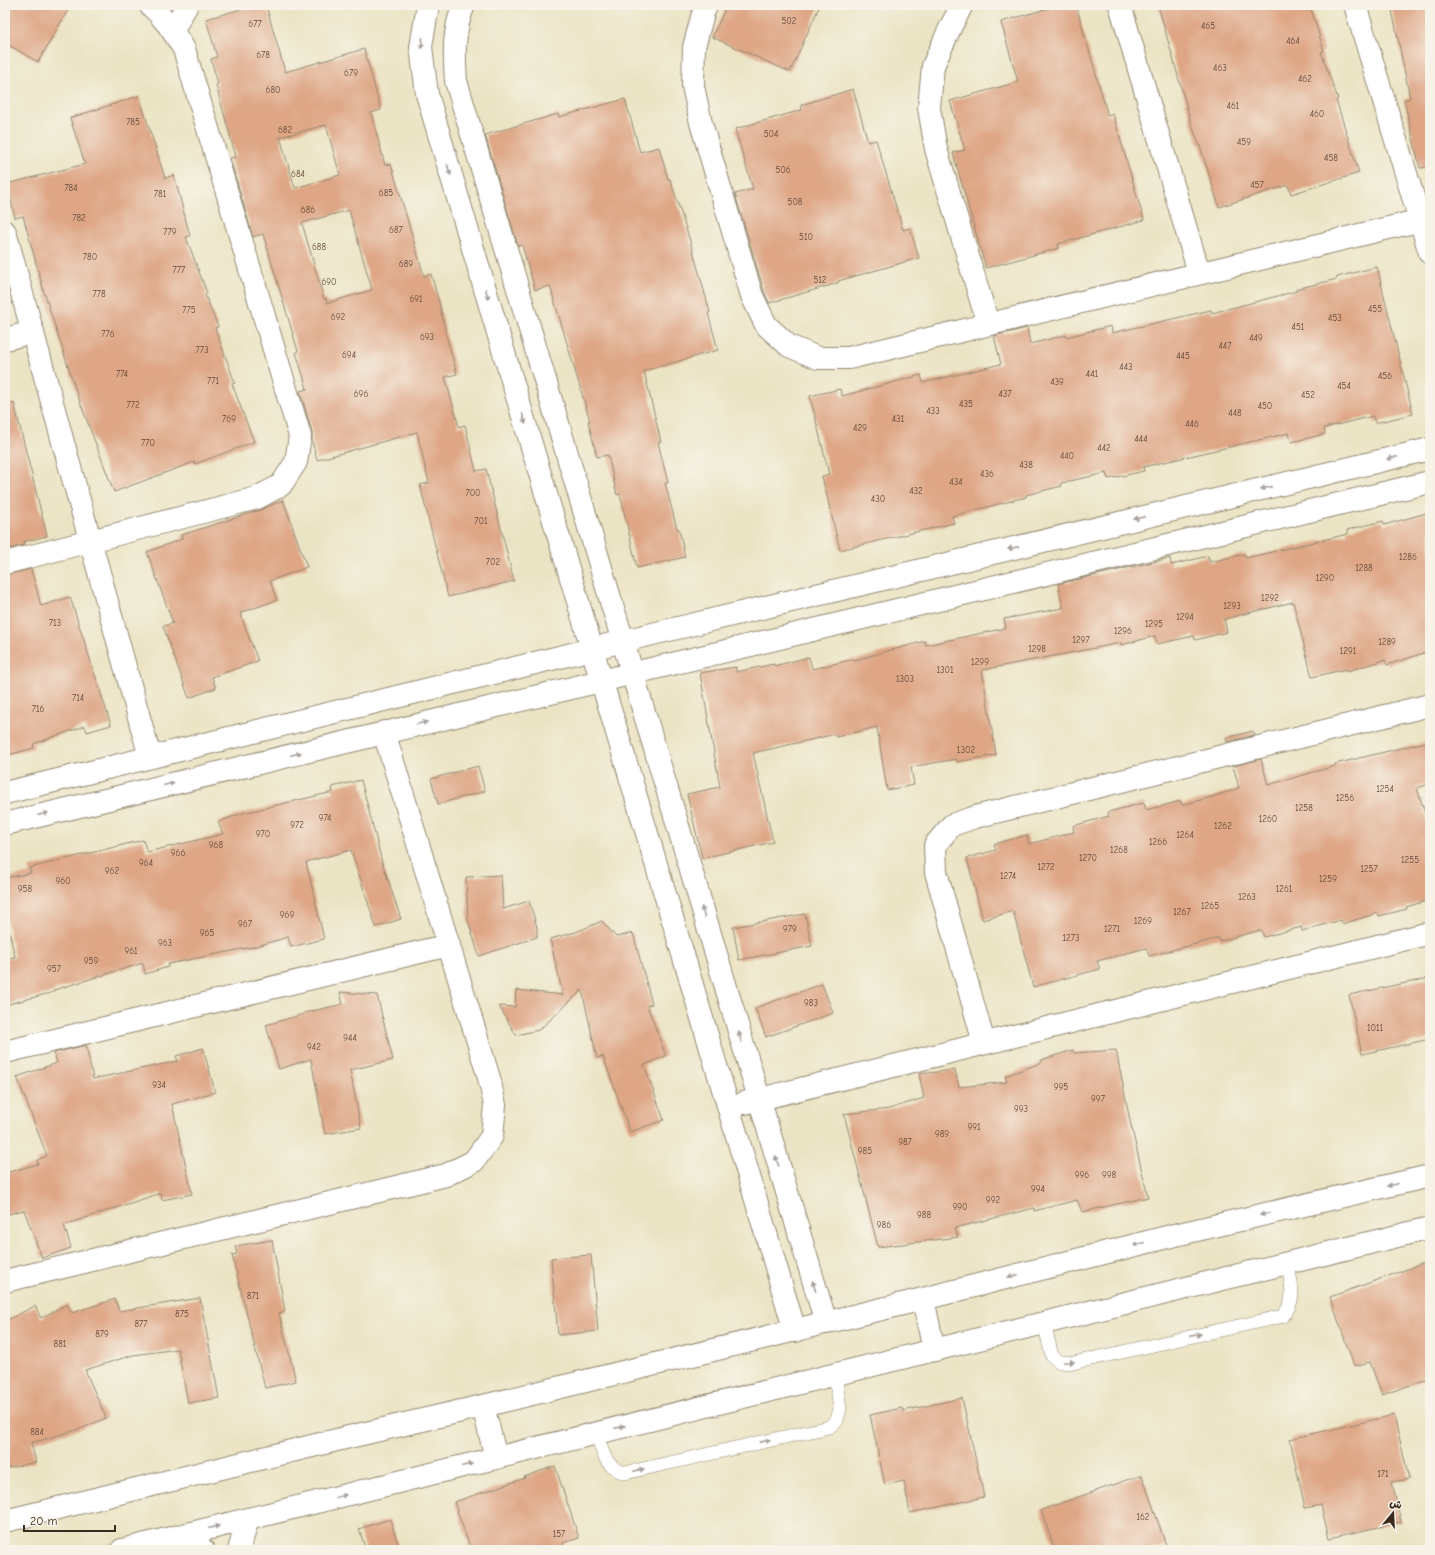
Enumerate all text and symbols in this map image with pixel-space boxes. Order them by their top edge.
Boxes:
house number: 502 [781,16,797,26]
house number: 677 [248,19,262,29]
house number: 465 [1201,21,1215,31]
house number: 464 [1286,36,1300,46]
one-way arrow [419,37,425,49]
house number: 678 [256,50,270,60]
house number: 463 [1213,63,1227,73]
house number: 679 [344,68,358,78]
house number: 462 [1298,74,1312,84]
house number: 680 [266,85,281,95]
house number: 461 [1227,101,1240,111]
house number: 460 [1310,109,1324,119]
house number: 785 [126,117,140,127]
house number: 682 [278,125,292,135]
house number: 504 [764,129,778,139]
house number: 459 [1237,137,1251,147]
house number: 458 [1324,153,1338,163]
one-way arrow [446,164,452,176]
house number: 506 [775,165,791,175]
house number: 684 [291,169,305,179]
house number: 457 [1250,180,1264,190]
house number: 784 [64,183,78,193]
house number: 685 [379,188,393,198]
house number: 781 [154,189,167,199]
house number: 508 [788,197,803,207]
house number: 686 [301,205,315,215]
house number: 782 [72,213,86,223]
house number: 687 [389,225,404,235]
house number: 779 [163,227,177,237]
house number: 510 [799,232,813,242]
house number: 688 [312,242,326,252]
house number: 780 [83,252,97,262]
house number: 689 [399,259,413,269]
house number: 777 [173,265,186,275]
house number: 512 [813,275,827,285]
house number: 690 [321,277,337,287]
one-way arrow [484,288,490,300]
house number: 778 [92,289,106,299]
house number: 691 [409,294,423,304]
house number: 455 [1368,304,1382,314]
house number: 775 [182,305,196,315]
house number: 692 [331,312,345,322]
house number: 453 [1328,313,1342,323]
house number: 451 [1292,322,1305,332]
house number: 776 [101,329,115,339]
house number: 693 [420,332,434,342]
house number: 449 [1249,333,1263,343]
house number: 447 [1219,341,1232,351]
house number: 773 [195,345,209,355]
house number: 694 [342,350,356,360]
house number: 445 [1176,351,1190,361]
house number: 443 [1119,362,1133,372]
house number: 774 [116,369,128,379]
house number: 441 [1086,369,1099,379]
house number: 456 [1378,371,1392,381]
house number: 771 [207,376,219,386]
house number: 439 [1050,377,1064,387]
house number: 454 [1337,381,1351,391]
house number: 696 [354,389,368,399]
house number: 437 [998,389,1012,399]
house number: 452 [1301,390,1315,400]
house number: 435 [959,399,973,409]
house number: 772 [126,400,140,410]
house number: 450 [1258,401,1272,411]
house number: 433 [926,406,940,416]
house number: 448 [1228,408,1242,418]
one-way arrow [521,413,527,425]
house number: 769 [222,414,236,424]
house number: 431 [892,414,905,424]
house number: 446 [1185,419,1199,429]
house number: 429 [853,423,867,433]
house number: 444 [1134,434,1148,444]
house number: 770 [141,438,155,448]
house number: 442 [1097,443,1111,453]
house number: 440 [1060,451,1074,461]
one-way arrow [1386,455,1398,461]
house number: 438 [1019,460,1033,470]
house number: 436 [980,469,994,479]
house number: 434 [949,477,963,487]
one-way arrow [1259,485,1272,491]
house number: 432 [909,486,923,496]
house number: 700 [465,488,481,498]
house number: 430 [871,494,885,504]
one-way arrow [1133,515,1145,521]
house number: 701 [474,516,488,526]
one-way arrow [1006,545,1019,551]
house number: 1286 [1399,552,1417,562]
house number: 702 [486,557,501,567]
house number: 1288 [1355,563,1373,573]
house number: 1290 [1316,573,1334,583]
house number: 1292 [1261,593,1279,603]
house number: 1293 [1223,601,1241,611]
house number: 1294 [1176,612,1194,622]
house number: 713 [49,618,61,628]
house number: 1295 [1145,619,1163,629]
house number: 1296 [1114,626,1132,636]
house number: 1297 [1072,635,1090,645]
house number: 1289 [1378,637,1396,647]
house number: 1298 [1028,644,1046,654]
house number: 1291 [1340,646,1357,656]
house number: 1299 [971,657,989,667]
house number: 1301 [936,665,954,675]
house number: 1303 [896,674,914,684]
house number: 714 [72,693,84,703]
house number: 716 [32,704,44,714]
one-way arrow [416,720,428,726]
house number: 1302 [957,745,975,755]
one-way arrow [290,750,302,756]
one-way arrow [164,781,176,787]
house number: 1254 [1376,784,1394,794]
house number: 1256 [1336,793,1354,803]
house number: 1258 [1295,803,1313,813]
one-way arrow [37,811,49,817]
house number: 974 [319,813,331,823]
house number: 1260 [1259,814,1277,824]
house number: 972 [290,820,304,830]
house number: 1262 [1214,821,1232,831]
house number: 970 [256,829,270,839]
house number: 1264 [1176,830,1194,840]
house number: 1266 [1149,837,1167,847]
house number: 968 [209,840,224,850]
house number: 1268 [1110,845,1128,855]
house number: 966 [171,848,185,858]
house number: 1270 [1079,853,1097,863]
house number: 1255 [1401,855,1419,865]
house number: 964 [139,858,153,868]
house number: 1272 [1037,862,1055,872]
house number: 1257 [1360,864,1378,874]
house number: 962 [105,866,119,876]
house number: 1274 [1000,871,1016,881]
house number: 1259 [1319,874,1337,884]
house number: 960 [55,876,71,886]
house number: 958 [18,884,33,894]
house number: 1261 [1276,884,1293,894]
house number: 1263 [1238,892,1256,902]
house number: 1265 [1201,901,1219,911]
one-way arrow [700,906,706,918]
house number: 1267 [1173,907,1191,917]
house number: 969 [280,910,294,920]
house number: 1269 [1134,916,1152,926]
house number: 967 [238,919,253,929]
house number: 979 [783,924,797,934]
house number: 1271 [1104,924,1120,934]
house number: 965 [200,928,214,938]
house number: 1273 [1062,933,1080,943]
house number: 963 [158,938,172,948]
house number: 961 [124,946,138,956]
house number: 959 [84,956,98,966]
house number: 957 [47,964,62,974]
house number: 983 [804,998,818,1008]
house number: 1011 [1367,1023,1384,1033]
one-way arrow [737,1030,743,1042]
house number: 944 [343,1033,357,1043]
house number: 942 [307,1042,321,1052]
house number: 934 [152,1080,166,1090]
house number: 995 [1054,1082,1068,1092]
house number: 997 [1091,1094,1106,1104]
house number: 993 [1014,1104,1028,1114]
house number: 991 [967,1122,981,1132]
house number: 989 [935,1129,949,1139]
house number: 987 [898,1137,913,1147]
house number: 985 [858,1146,872,1156]
one-way arrow [774,1155,780,1167]
house number: 996 [1075,1170,1089,1180]
house number: 998 [1102,1170,1116,1180]
one-way arrow [1386,1182,1398,1188]
house number: 994 [1031,1184,1045,1194]
house number: 992 [986,1195,1000,1205]
house number: 990 [952,1202,968,1212]
house number: 988 [917,1210,931,1220]
one-way arrow [1259,1211,1271,1217]
house number: 986 [877,1220,891,1230]
one-way arrow [1133,1242,1145,1248]
one-way arrow [1007,1274,1019,1280]
one-way arrow [811,1279,817,1291]
house number: 871 [247,1291,260,1301]
house number: 875 [175,1309,189,1319]
house number: 877 [134,1319,148,1329]
house number: 879 [95,1329,109,1339]
one-way arrow [1190,1332,1202,1338]
house number: 881 [54,1339,67,1349]
one-way arrow [1063,1359,1076,1365]
one-way arrow [614,1424,627,1430]
house number: 884 [30,1427,44,1437]
one-way arrow [759,1438,771,1444]
one-way arrow [461,1462,473,1468]
one-way arrow [632,1467,645,1473]
house number: 171 [1377,1469,1389,1479]
one-way arrow [335,1493,347,1499]
north arrow [1373,1493,1413,1533]
text: ش [1388,1496,1404,1512]
scale bar [24,1507,115,1533]
house number: 162 [1136,1512,1150,1522]
text: 20 m [30,1514,58,1528]
one-way arrow [208,1524,221,1530]
house number: 157 [553,1529,566,1539]

